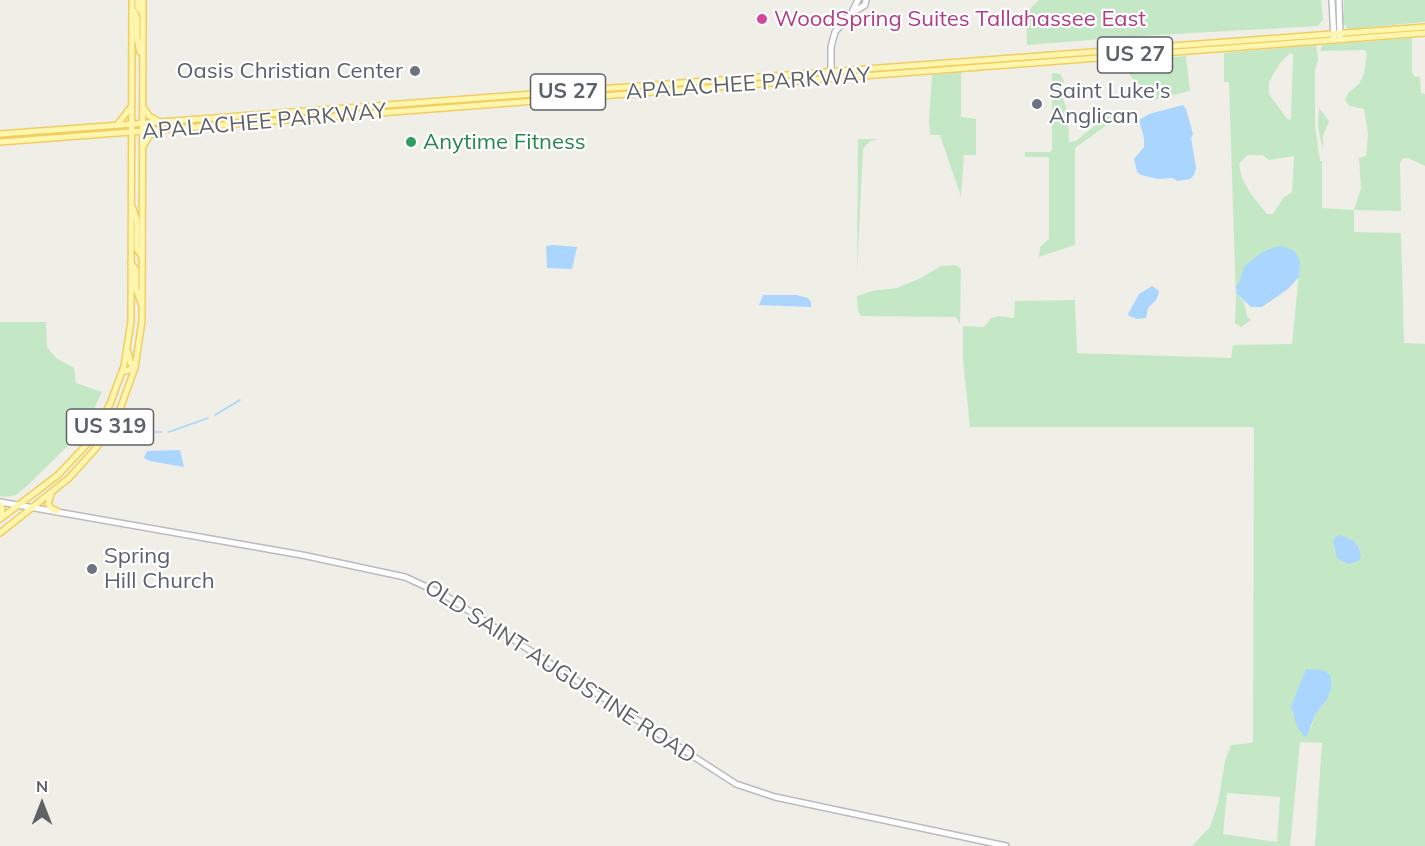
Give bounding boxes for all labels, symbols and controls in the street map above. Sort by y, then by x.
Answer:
place label: WoodSpring Suites Tallahassee East [774,6,1146,32]
marker: WoodSpring Suites Tallahassee East [755,12,769,26]
road number: US 27 [1098,37,1172,73]
place label: Oasis Christian Center [177,58,403,84]
street label: APALACHEE PARKWAY [625,62,871,106]
marker: Oasis Christian Center [408,64,422,78]
road number: US 27 [530,74,606,110]
place label: Saint Luke's Anglican [1049,78,1171,130]
marker: Saint Luke's Anglican [1030,97,1044,111]
street label: APALACHEE PARKWAY [141,98,387,146]
place label: Anytime Fitness [423,129,586,155]
marker: Anytime Fitness [404,135,418,149]
road number: US 319 [66,409,154,445]
place label: Spring Hill Church [104,543,215,594]
marker: Spring Hill Church [85,562,99,576]
street label: OLD SAINT AUGUSTINE ROAD [419,574,701,770]
north arrow [12,774,72,834]
text: N [36,776,48,796]

